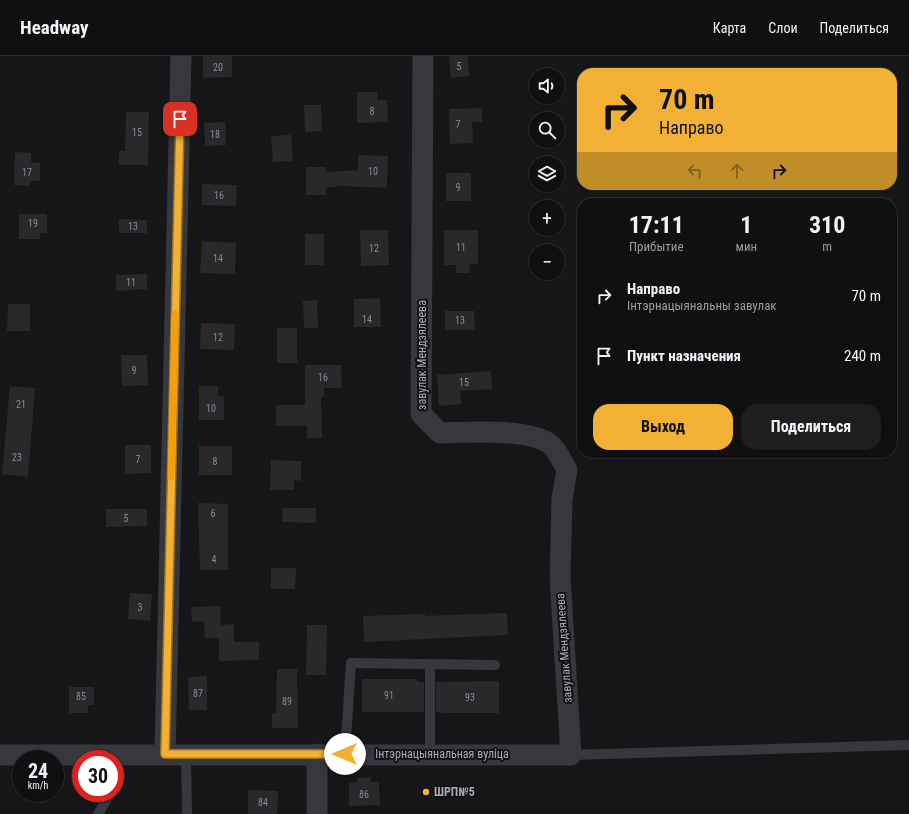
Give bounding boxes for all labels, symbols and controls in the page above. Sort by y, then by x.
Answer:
text: Headway [20,16,88,39]
text: Карта [713,20,746,36]
text: Слои [768,20,798,36]
text: Поделиться [820,20,889,36]
house number: 5 [457,61,462,72]
house number: 20 [213,62,223,73]
map controls [529,68,565,280]
button: sound [529,68,565,104]
text: 70 m [659,83,715,116]
icon: right [593,84,645,136]
pin [163,102,197,136]
house number: 8 [370,106,375,117]
icon: arrive [169,108,191,130]
button: search [529,112,565,148]
text: Направо [659,117,724,138]
house number: 7 [456,119,461,130]
house number: 15 [132,127,142,138]
house number: 18 [210,129,220,140]
button: layers [529,156,565,192]
icon: left [684,160,706,182]
icon: ahead [726,160,748,182]
icon: right [768,160,790,182]
house number: 10 [368,166,378,177]
house number: 17 [22,167,32,178]
house number: 9 [456,182,461,193]
house number: 16 [214,190,224,201]
button: + [529,200,565,236]
text: 17:11 [629,211,684,239]
text: 1 [740,211,752,239]
text: 310 [809,211,845,239]
house number: 19 [28,218,38,229]
house number: 13 [128,221,138,232]
text: Прибытие [629,239,684,254]
text: мин [736,239,757,254]
text: m [822,239,832,254]
house number: 11 [456,242,466,253]
house number: 12 [369,243,379,254]
button: − [529,244,565,280]
house number: 14 [213,253,223,264]
house number: 11 [126,277,136,288]
text: Направо [627,280,680,298]
icon: right [593,285,615,307]
text: 70 m [851,287,881,305]
text: Інтэрнацыянальны завулак [627,298,777,313]
street label: завулак Мендзялеева [415,300,429,410]
house number: 14 [362,314,372,325]
house number: 13 [455,315,465,326]
house number: 12 [213,332,223,343]
icon: arrive [593,345,615,367]
text: Пункт назначения [627,347,741,365]
text: 240 m [844,347,881,365]
house number: 9 [132,365,137,376]
house number: 16 [318,372,328,383]
house number: 15 [459,377,469,388]
house number: 21 [16,399,26,410]
house number: 10 [206,403,216,414]
button: Выход [593,404,733,450]
button: Поделиться [741,404,881,450]
house number: 23 [12,452,22,463]
house number: 7 [136,454,141,465]
house number: 8 [213,456,218,467]
house number: 6 [211,508,216,519]
house number: 5 [124,513,129,524]
house number: 4 [212,554,217,565]
street label: завулак Мендзялеева [553,593,575,703]
house number: 3 [138,602,143,613]
house number: 87 [193,688,203,699]
house number: 91 [384,690,394,701]
house number: 85 [76,691,86,702]
house number: 93 [465,692,475,703]
house number: 89 [282,696,292,707]
position arrow [324,733,366,775]
street label: Інтэрнацыянальная вуліца [375,747,509,761]
speed limit sign: 30 [72,750,124,802]
text: 24 [28,759,48,783]
text: km/h [28,780,48,791]
place label: ШРП№5 [434,785,475,799]
marker: ШРП№5 [421,787,431,797]
house number: 86 [359,789,369,800]
house number: 84 [258,797,268,808]

